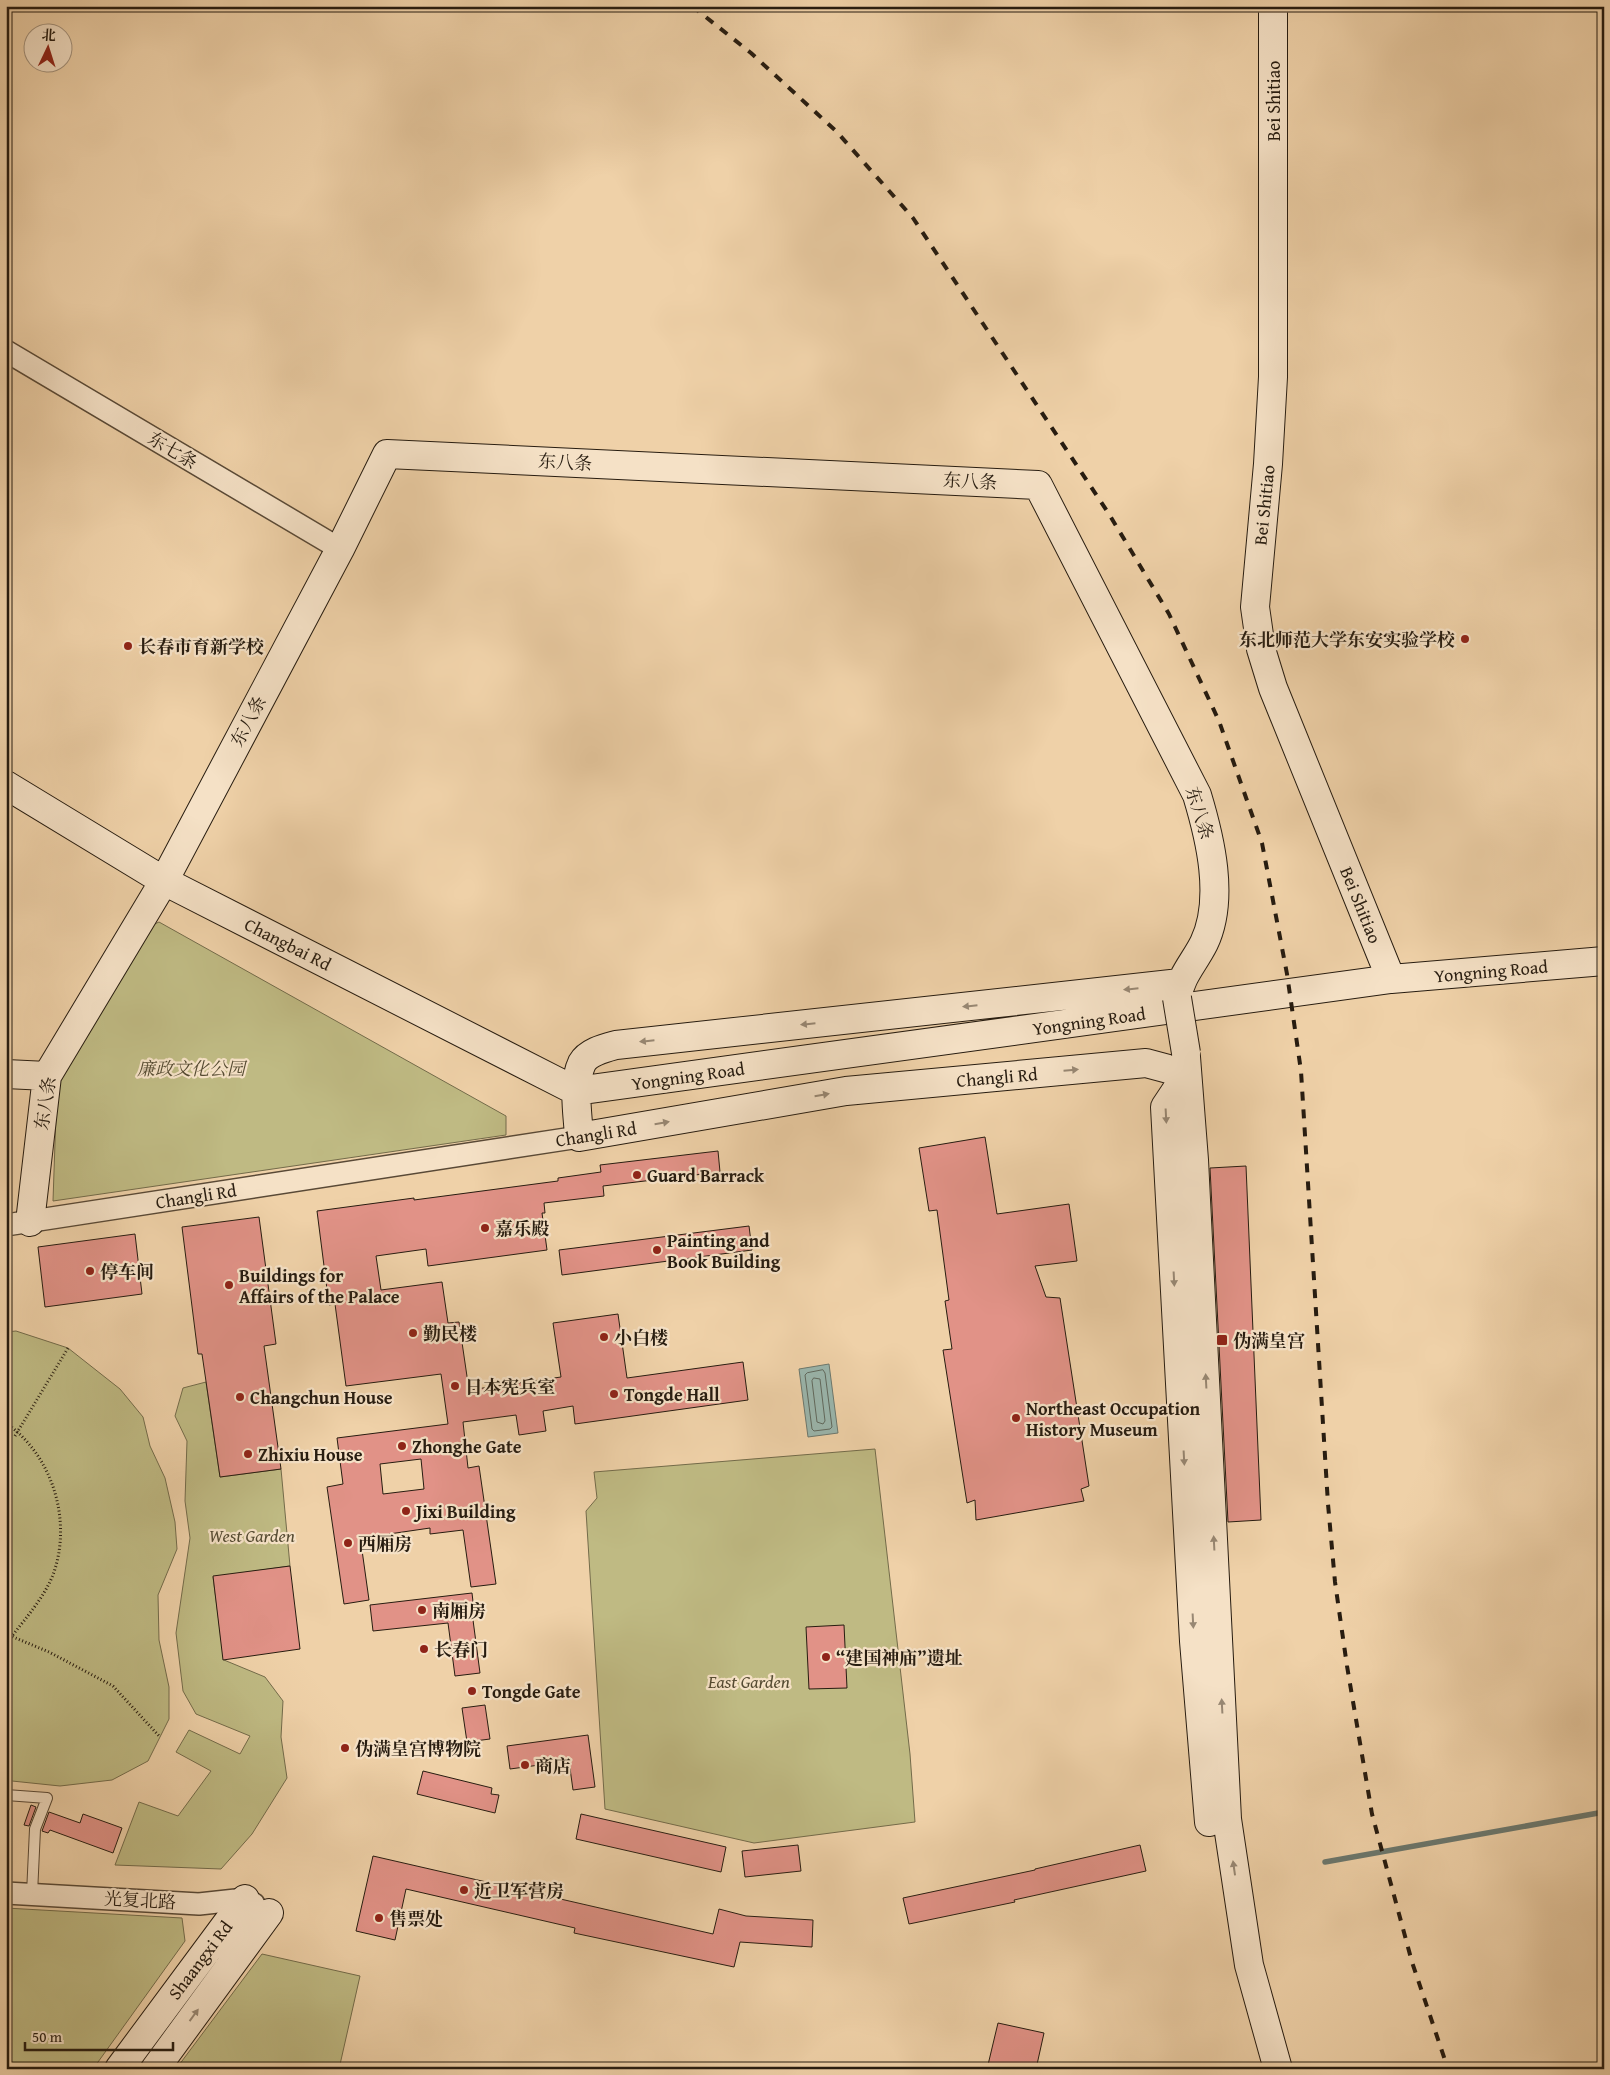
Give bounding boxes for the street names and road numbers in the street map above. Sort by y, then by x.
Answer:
street label: Bei Shitiao [1260,61,1287,141]
street label: 东七条 [143,425,203,475]
street label: 东八条 [537,447,593,477]
street label: Bei Shitiao [1246,463,1282,547]
street label: 东八条 [942,466,998,496]
street label: 东八条 [223,691,273,751]
street label: 东八条 [1179,783,1221,843]
street label: Bei Shitiao [1333,863,1389,947]
street label: Changbai Rd [240,911,336,978]
street label: Yongning Road [1433,953,1549,989]
street label: Yongning Road [1031,1000,1148,1042]
street label: Yongning Road [630,1055,747,1097]
street label: Changli Rd [955,1060,1039,1094]
street label: 东八条 [27,1074,63,1132]
street label: Changli Rd [554,1114,639,1154]
street label: Changli Rd [154,1176,239,1216]
street label: 光复北路 [103,1885,177,1915]
street label: Shaangxi Rd [161,1914,239,2005]

